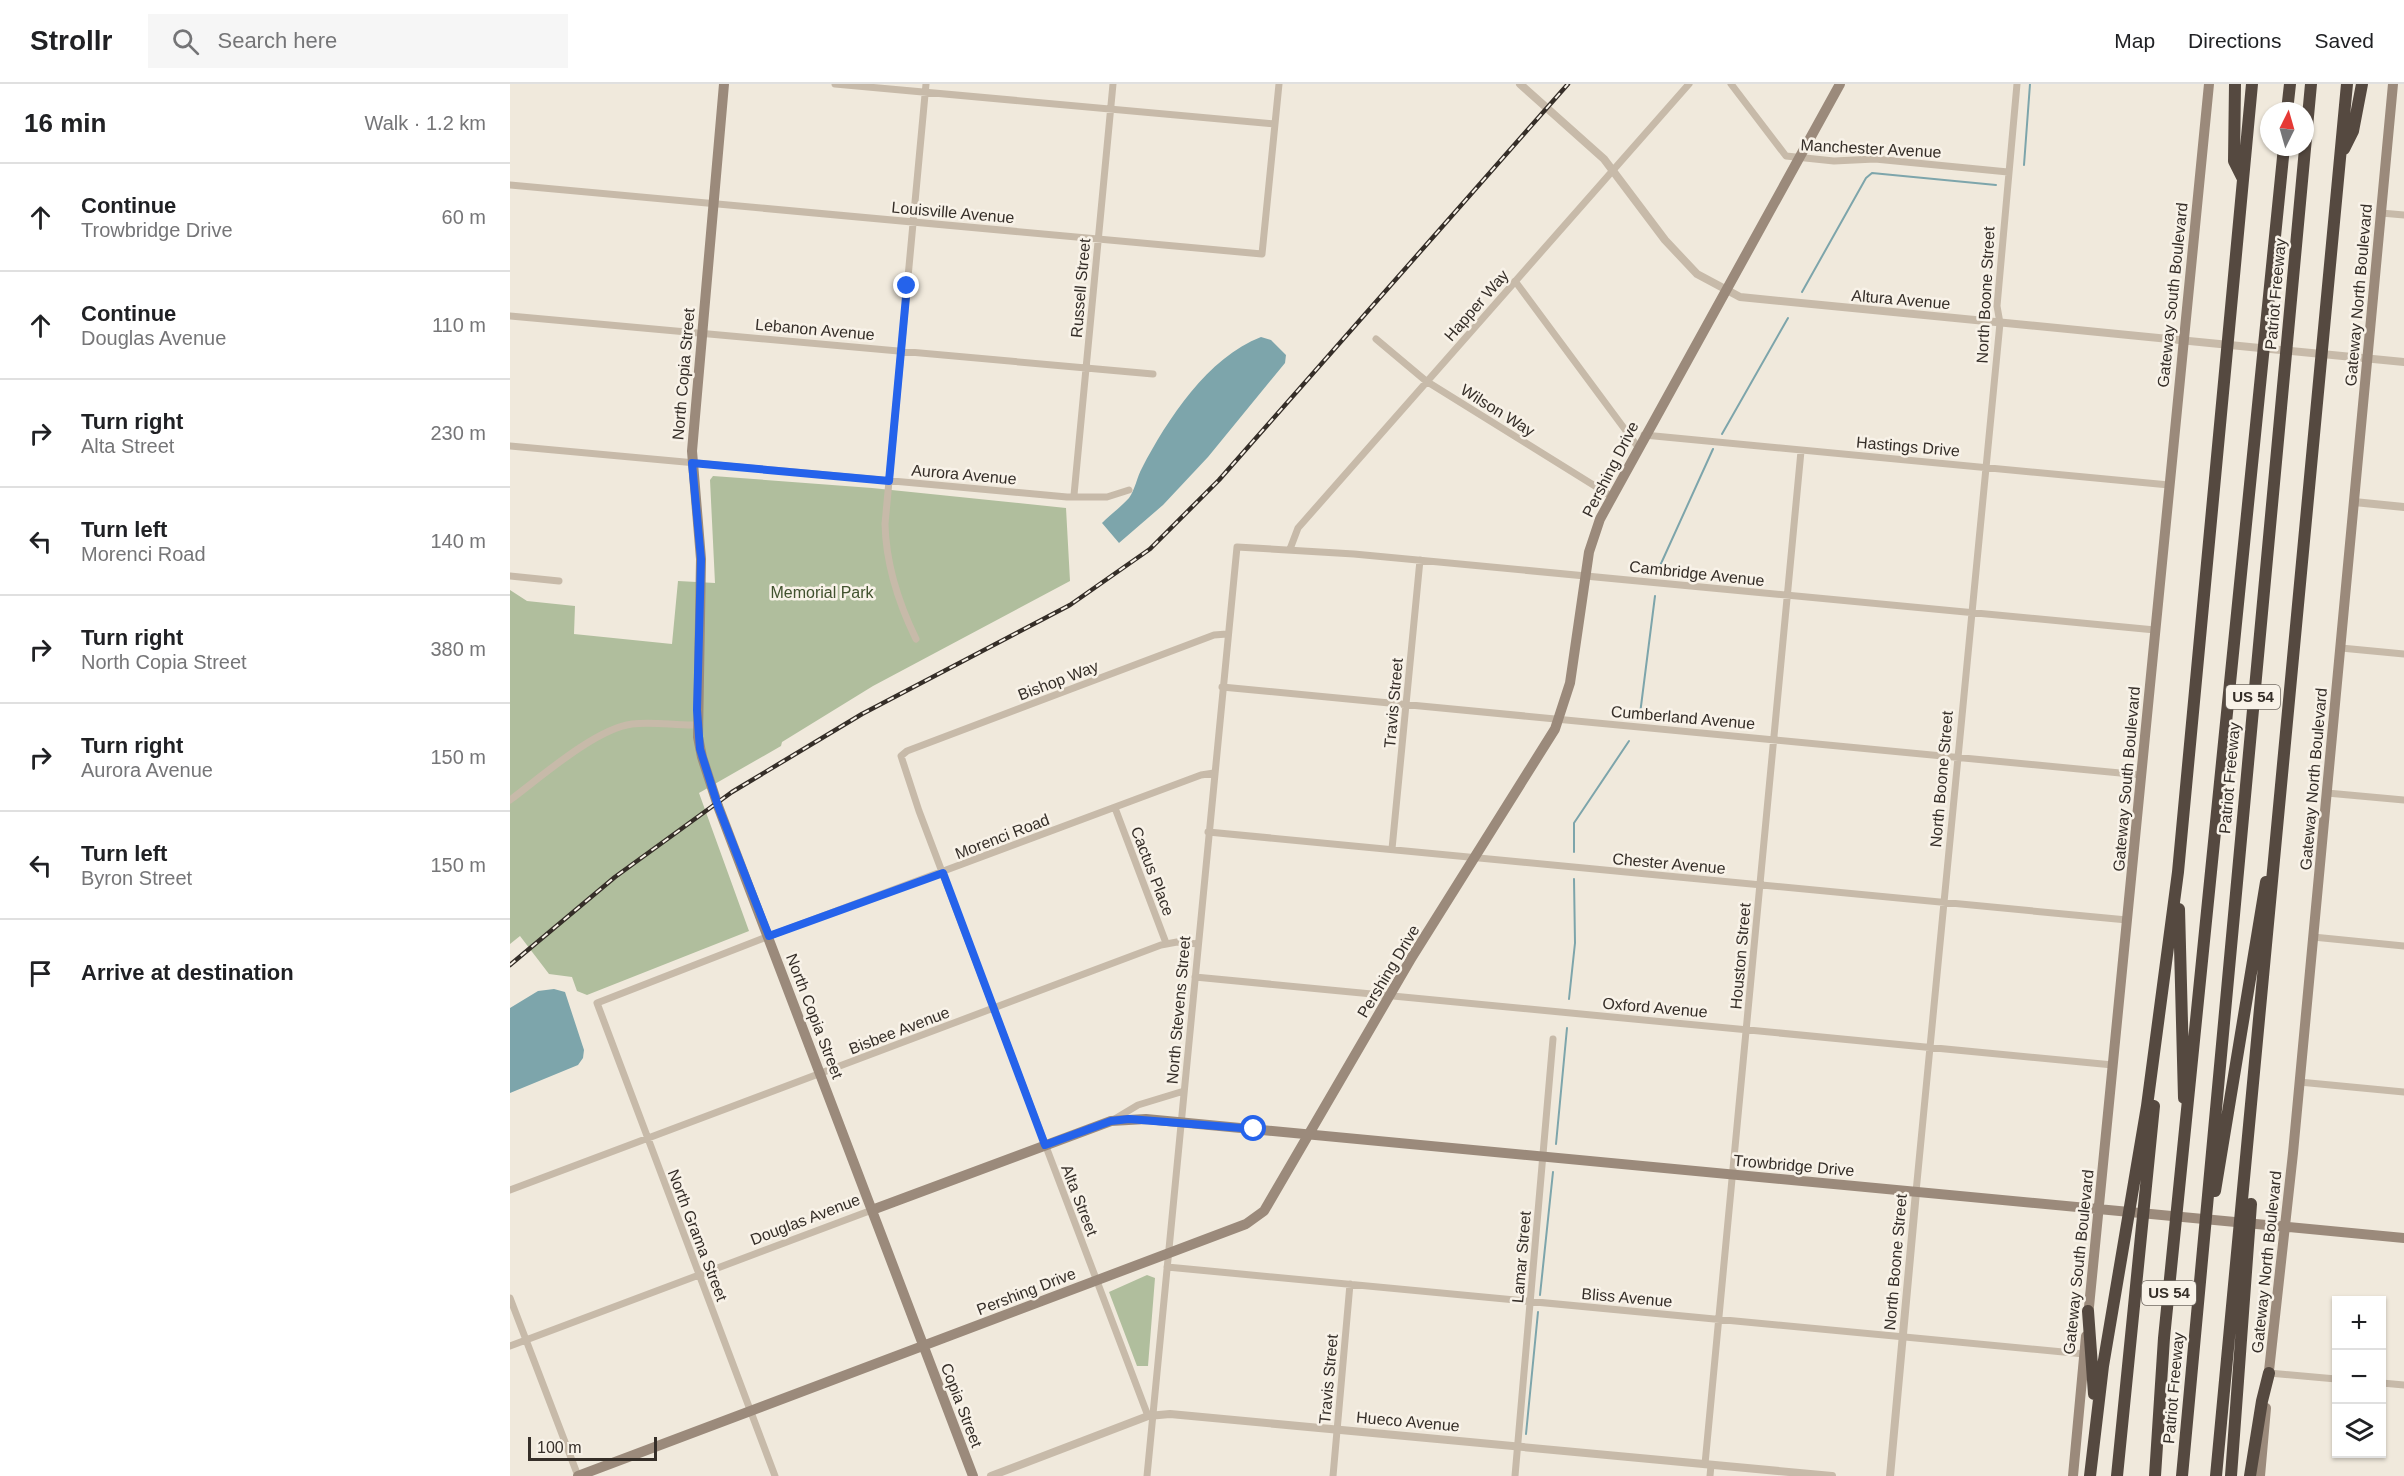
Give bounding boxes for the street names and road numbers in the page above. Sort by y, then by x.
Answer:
street label: Manchester Avenue [1800,136,1942,161]
street label: Louisville Avenue [891,199,1015,226]
street label: Gateway South Boulevard [2154,202,2191,388]
street label: Gateway North Boulevard [2342,203,2375,387]
street label: North Boone Street [1973,226,1998,364]
street label: Russell Street [1068,237,1093,338]
street label: Patriot Freeway [2262,237,2289,351]
street label: Happer Way [1441,266,1512,344]
street label: Altura Avenue [1851,287,1951,312]
street label: North Copia Street [669,307,698,441]
street label: Lebanon Avenue [755,316,875,343]
street label: Wilson Way [1458,381,1538,440]
street label: Pershing Drive [1579,419,1642,520]
street label: Hastings Drive [1855,433,1961,460]
street label: Aurora Avenue [911,461,1017,488]
street label: Cambridge Avenue [1629,558,1765,589]
street label: Bishop Way [1016,657,1101,704]
street label: Travis Street [1381,657,1406,749]
road number: US 54 [2226,685,2280,709]
street label: Gateway South Boulevard [2110,686,2143,872]
street label: Gateway North Boulevard [2297,687,2330,871]
street label: Cumberland Avenue [1610,703,1756,732]
street label: North Boone Street [1927,710,1956,848]
street label: Patriot Freeway [2216,721,2243,835]
street label: Morenci Road [953,811,1052,862]
street label: Cactus Place [1128,824,1177,918]
street label: Chester Avenue [1612,850,1726,877]
street label: Houston Street [1727,902,1754,1010]
street label: Pershing Drive [1354,922,1423,1021]
street label: North Stevens Street [1164,935,1193,1085]
street label: North Copia Street [783,951,846,1082]
street label: Oxford Avenue [1602,994,1708,1021]
street label: Bisbee Avenue [846,1003,952,1057]
street label: Trowbridge Drive [1733,1152,1855,1179]
street label: Alta Street [1058,1162,1101,1239]
street label: North Grama Street [665,1167,731,1304]
street label: Gateway South Boulevard [2060,1169,2097,1355]
street label: Gateway North Boulevard [2248,1170,2285,1354]
street label: Douglas Avenue [748,1191,863,1248]
street label: North Boone Street [1881,1193,1910,1331]
street label: Lamar Street [1509,1210,1534,1304]
street label: Pershing Drive [974,1265,1078,1318]
road number: US 54 [2142,1281,2196,1305]
street label: Bliss Avenue [1581,1285,1673,1310]
street label: Patriot Freeway [2160,1331,2187,1445]
street label: Travis Street [1316,1333,1341,1425]
street label: Copia Street [938,1361,986,1450]
street label: Hueco Avenue [1356,1409,1460,1434]

